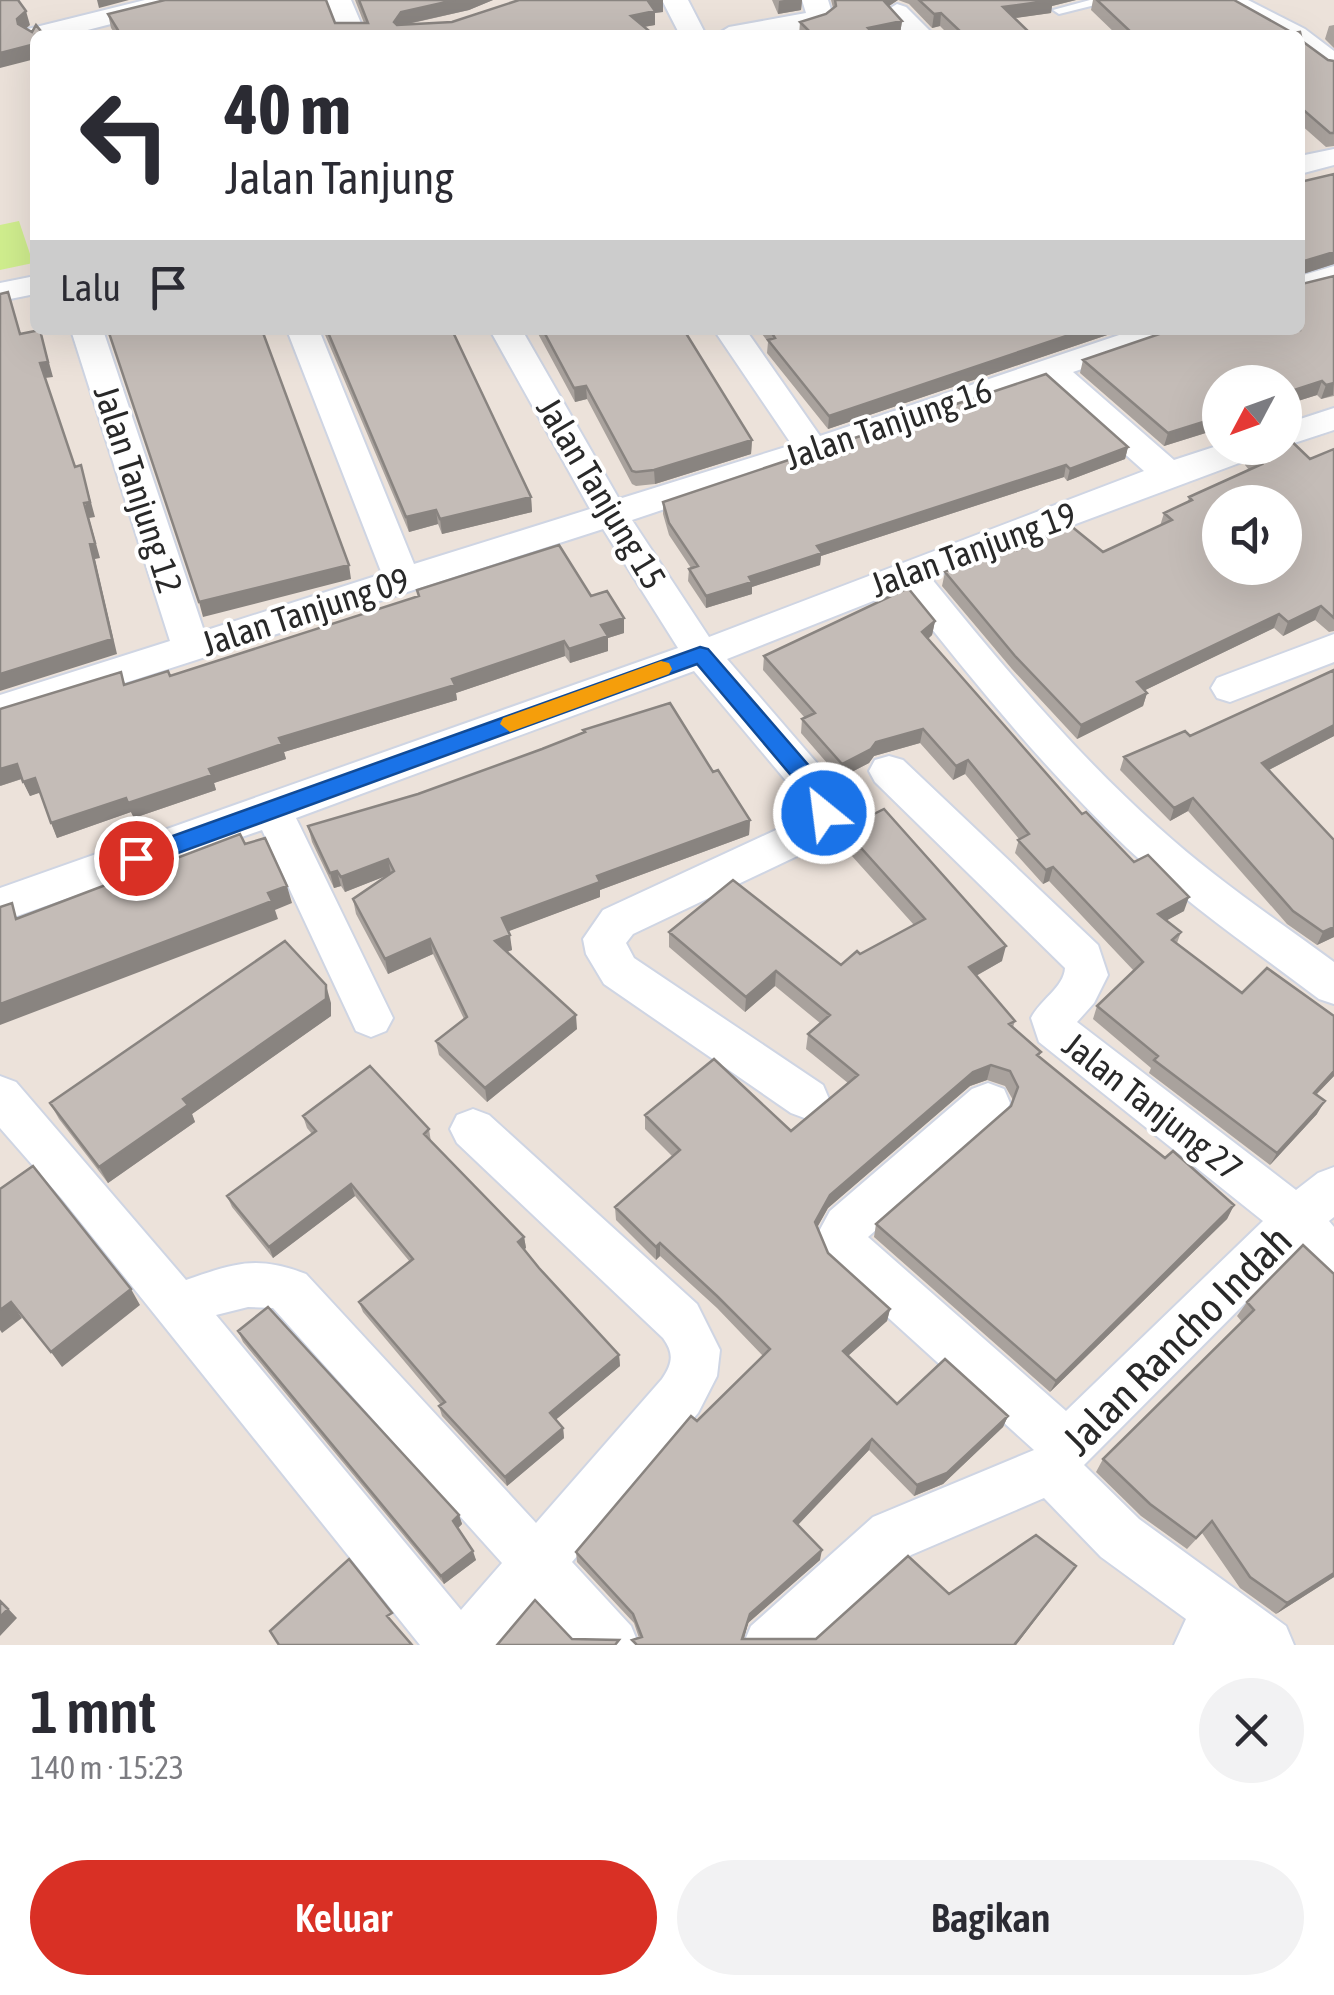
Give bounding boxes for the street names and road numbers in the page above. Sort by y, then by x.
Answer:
street label: Jalan Tanjung 16 [780,369,996,477]
street label: Jalan Tanjung 12 [87,380,191,598]
street label: Jalan Tanjung 15 [529,390,675,596]
street label: Jalan Tanjung 19 [865,493,1081,605]
street label: Jalan Tanjung 09 [196,559,414,663]
street label: Jalan Tanjung 27 [1056,1024,1250,1188]
street label: Jalan Rancho Indah [1053,1216,1301,1464]

